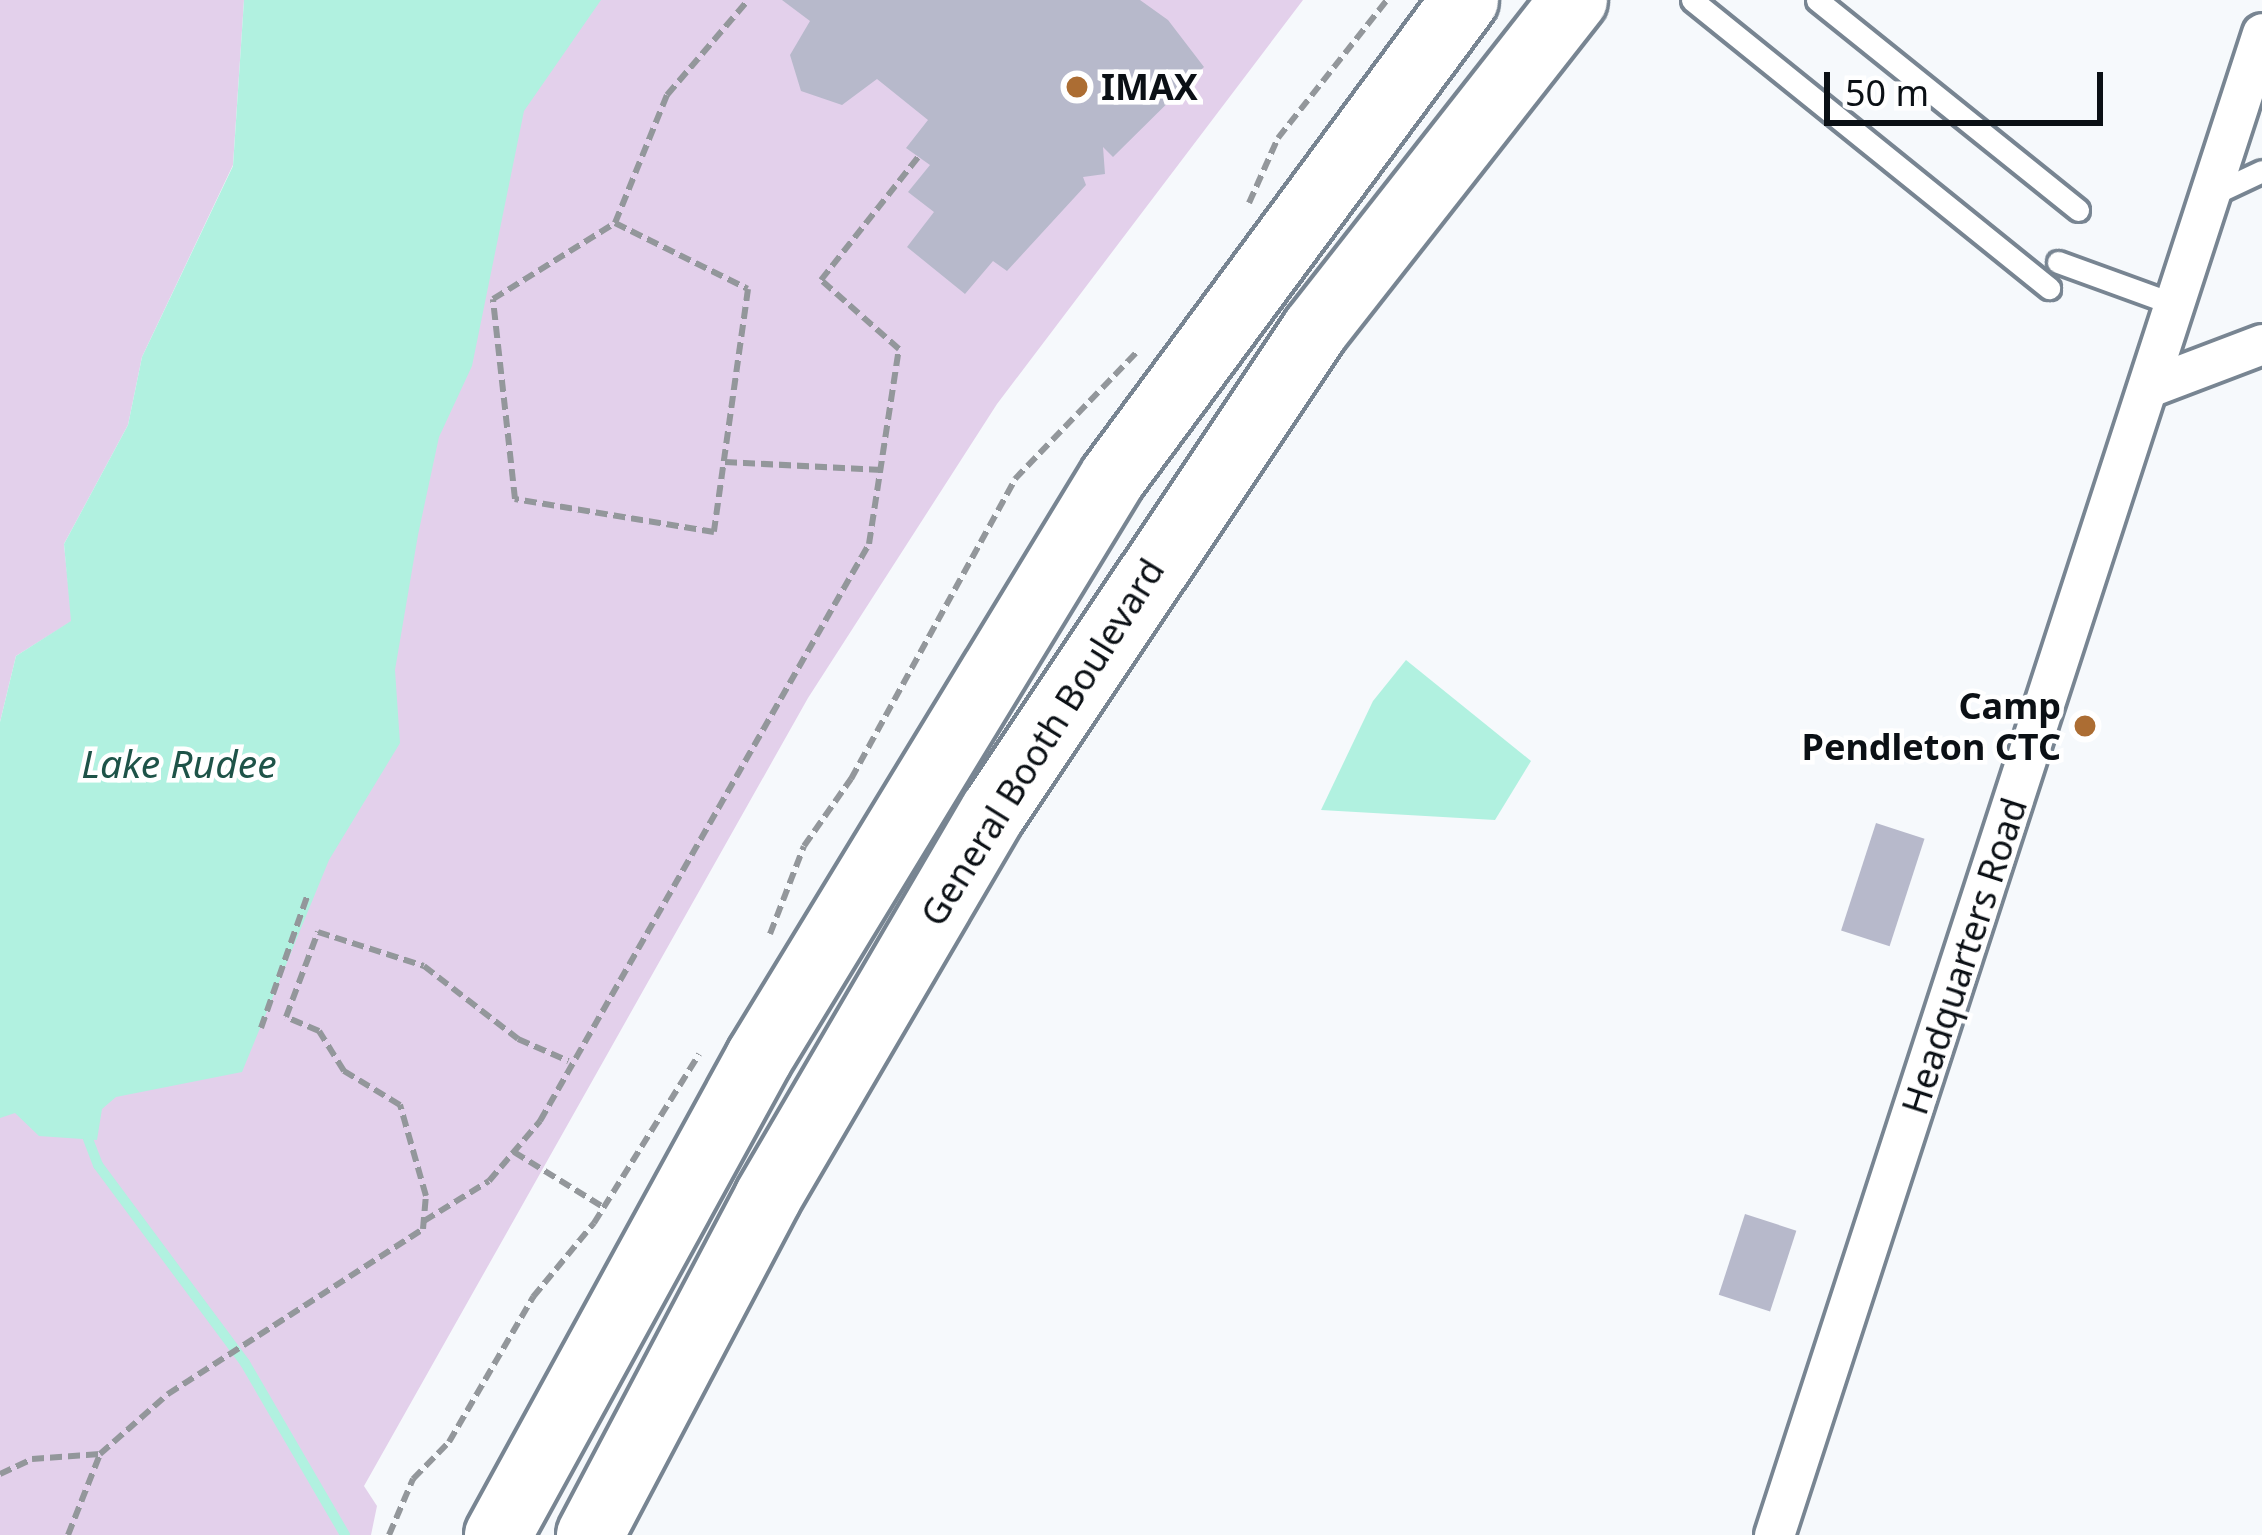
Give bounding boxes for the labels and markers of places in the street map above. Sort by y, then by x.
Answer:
place label: IMAX [1101,65,1198,109]
marker: IMAX [1064,74,1090,100]
place label: Camp Pendleton CTC [1802,683,2061,768]
marker: Camp Pendleton CTC [2072,713,2098,739]

